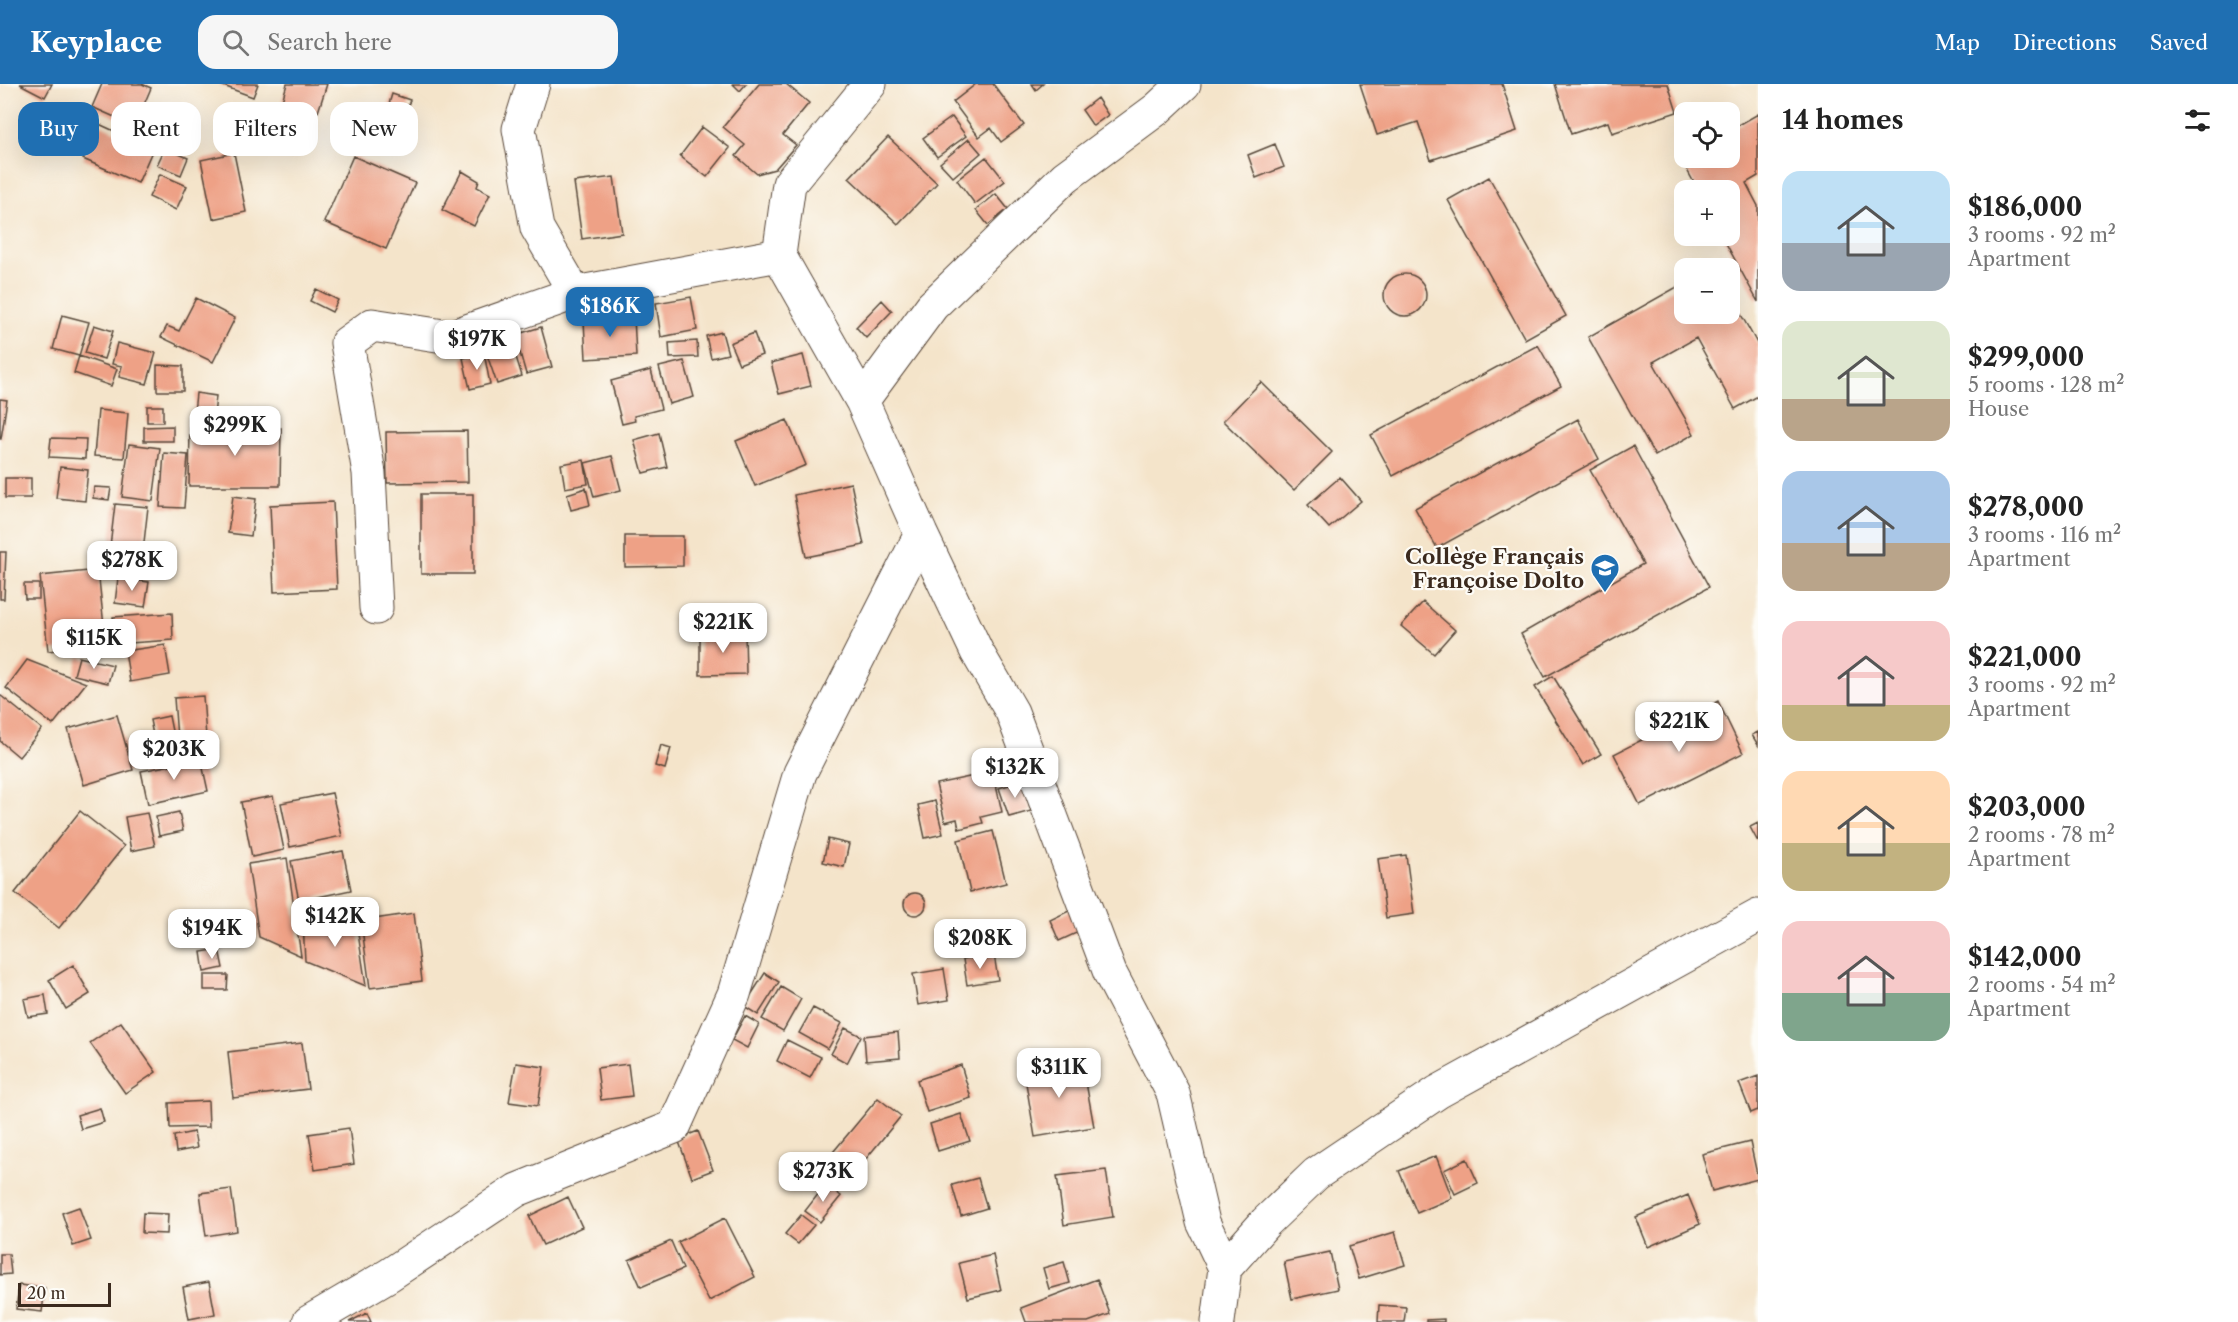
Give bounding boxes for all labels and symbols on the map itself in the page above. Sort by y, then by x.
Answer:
pin: $186K [568,287,652,338]
pin: $197K [435,320,519,371]
pin: $299K [193,406,277,457]
pin: $278K [90,541,174,592]
place label: Collège Français Françoise Dolto [1405,544,1584,593]
school or university icon: Collège Français Françoise Dolto [1589,552,1621,594]
pin: $221K [681,603,765,654]
pin: $115K [52,619,136,670]
pin: $221K [1637,702,1721,753]
pin: $203K [132,730,216,781]
pin: $132K [973,748,1057,799]
pin: $142K [293,897,377,948]
pin: $194K [170,909,254,960]
pin: $208K [938,919,1022,970]
pin: $311K [1017,1048,1101,1099]
pin: $273K [781,1152,865,1203]
scale bar [18,1280,111,1308]

